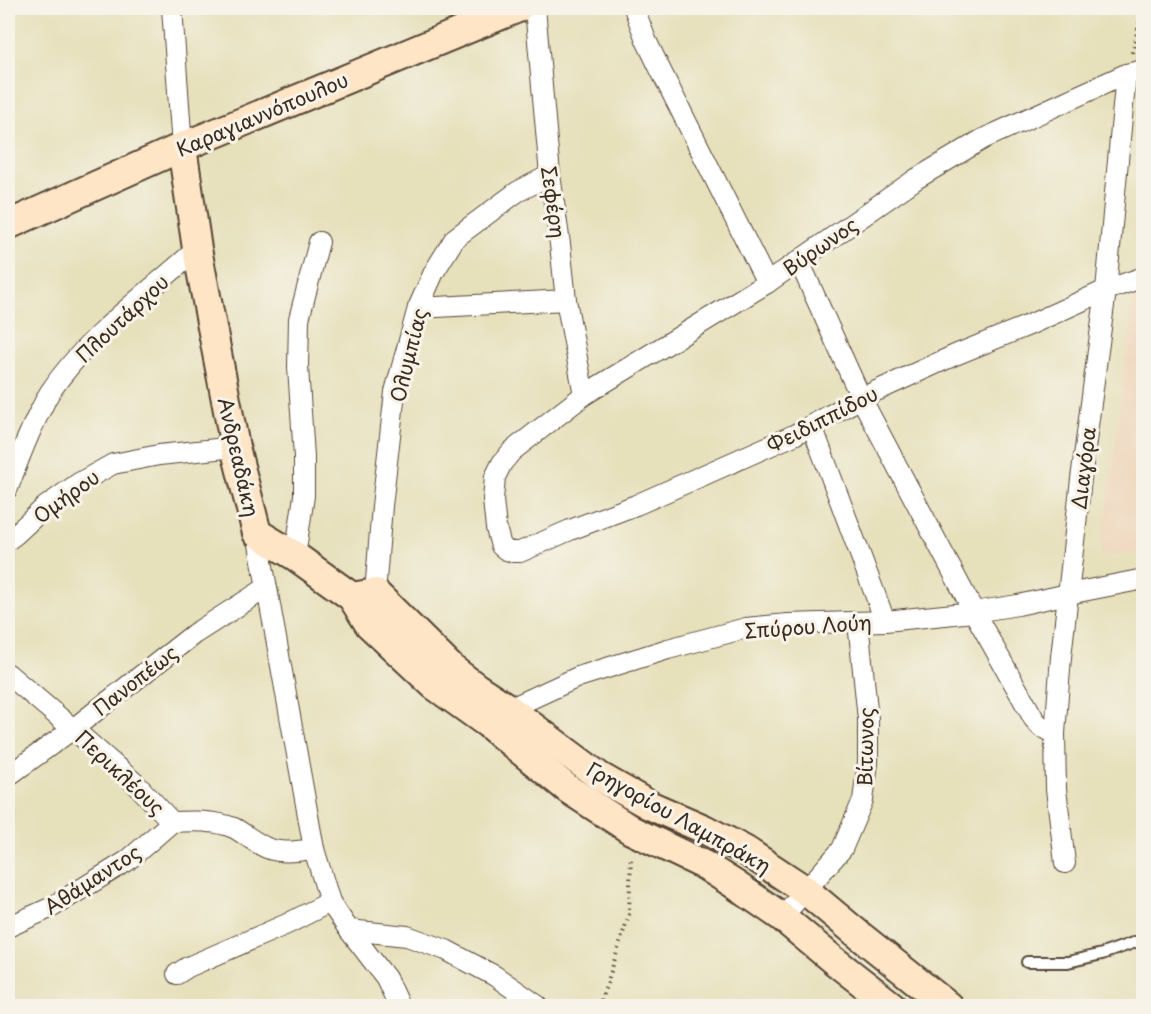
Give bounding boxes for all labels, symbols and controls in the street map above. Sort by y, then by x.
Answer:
street label: Καραγιαννόπουλου [171,64,353,164]
street label: Σεφέρη [534,164,574,240]
street label: Βύρωνος [777,209,863,283]
street label: Πλουτάρχου [69,267,175,369]
street label: Ολυμπίας [382,305,434,405]
street label: Φειδιππίδου [761,378,883,460]
street label: Ανδρεαδάκη [211,394,267,520]
street label: Διαγόρα [1063,425,1103,511]
street label: Ομήρου [27,462,105,530]
street label: Σπύρου Λούη [743,607,873,645]
street label: Πανοπέως [86,637,184,723]
street label: Βίτωνος [849,707,881,787]
street label: Περικλέους [68,722,172,822]
street label: Γρηγορίου Λαμπράκη [581,754,777,880]
street label: Αθάμαντος [38,837,146,921]

